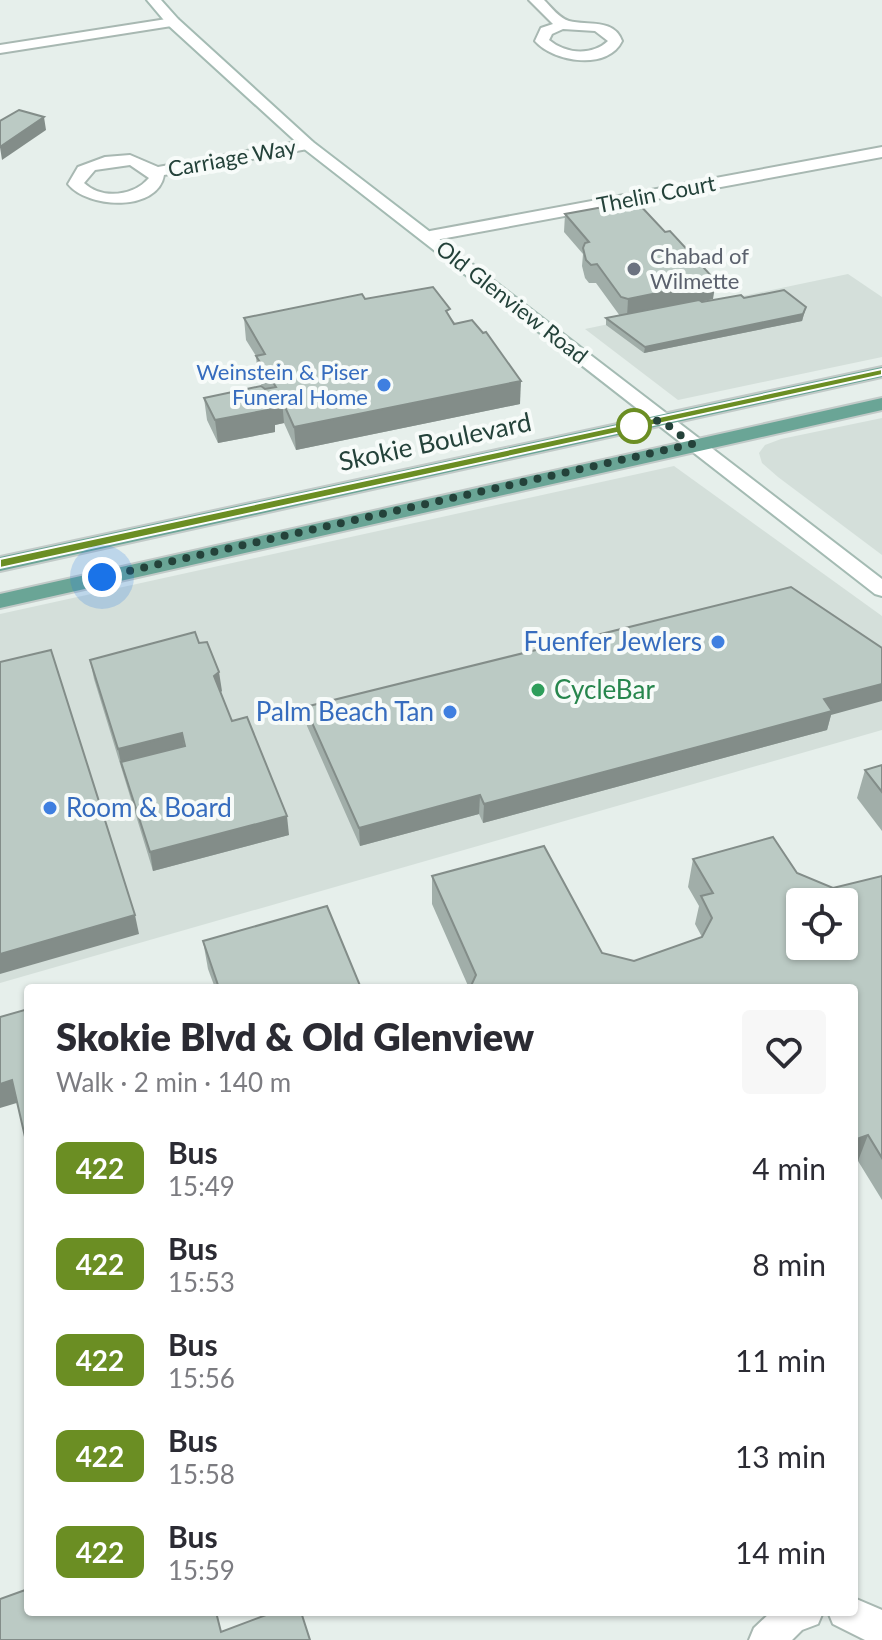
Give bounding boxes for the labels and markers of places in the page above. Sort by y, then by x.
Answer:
place label: Chabad of Wilmette [650,242,749,294]
marker: Chabad of Wilmette [625,260,643,278]
place label: Weinstein & Piser Funeral Home [196,358,368,410]
marker: Weinstein & Piser Funeral Home [375,376,393,394]
unlabelled marker [617,409,651,443]
place label: Fuenfer Jewlers [523,625,702,657]
marker: Fuenfer Jewlers [709,633,727,651]
place label: CycleBar [554,673,655,705]
marker: CycleBar [529,681,547,699]
place label: Palm Beach Tan [256,695,434,727]
marker: Palm Beach Tan [441,703,459,721]
place label: Room & Board [66,791,232,823]
marker: Room & Board [41,799,59,817]

